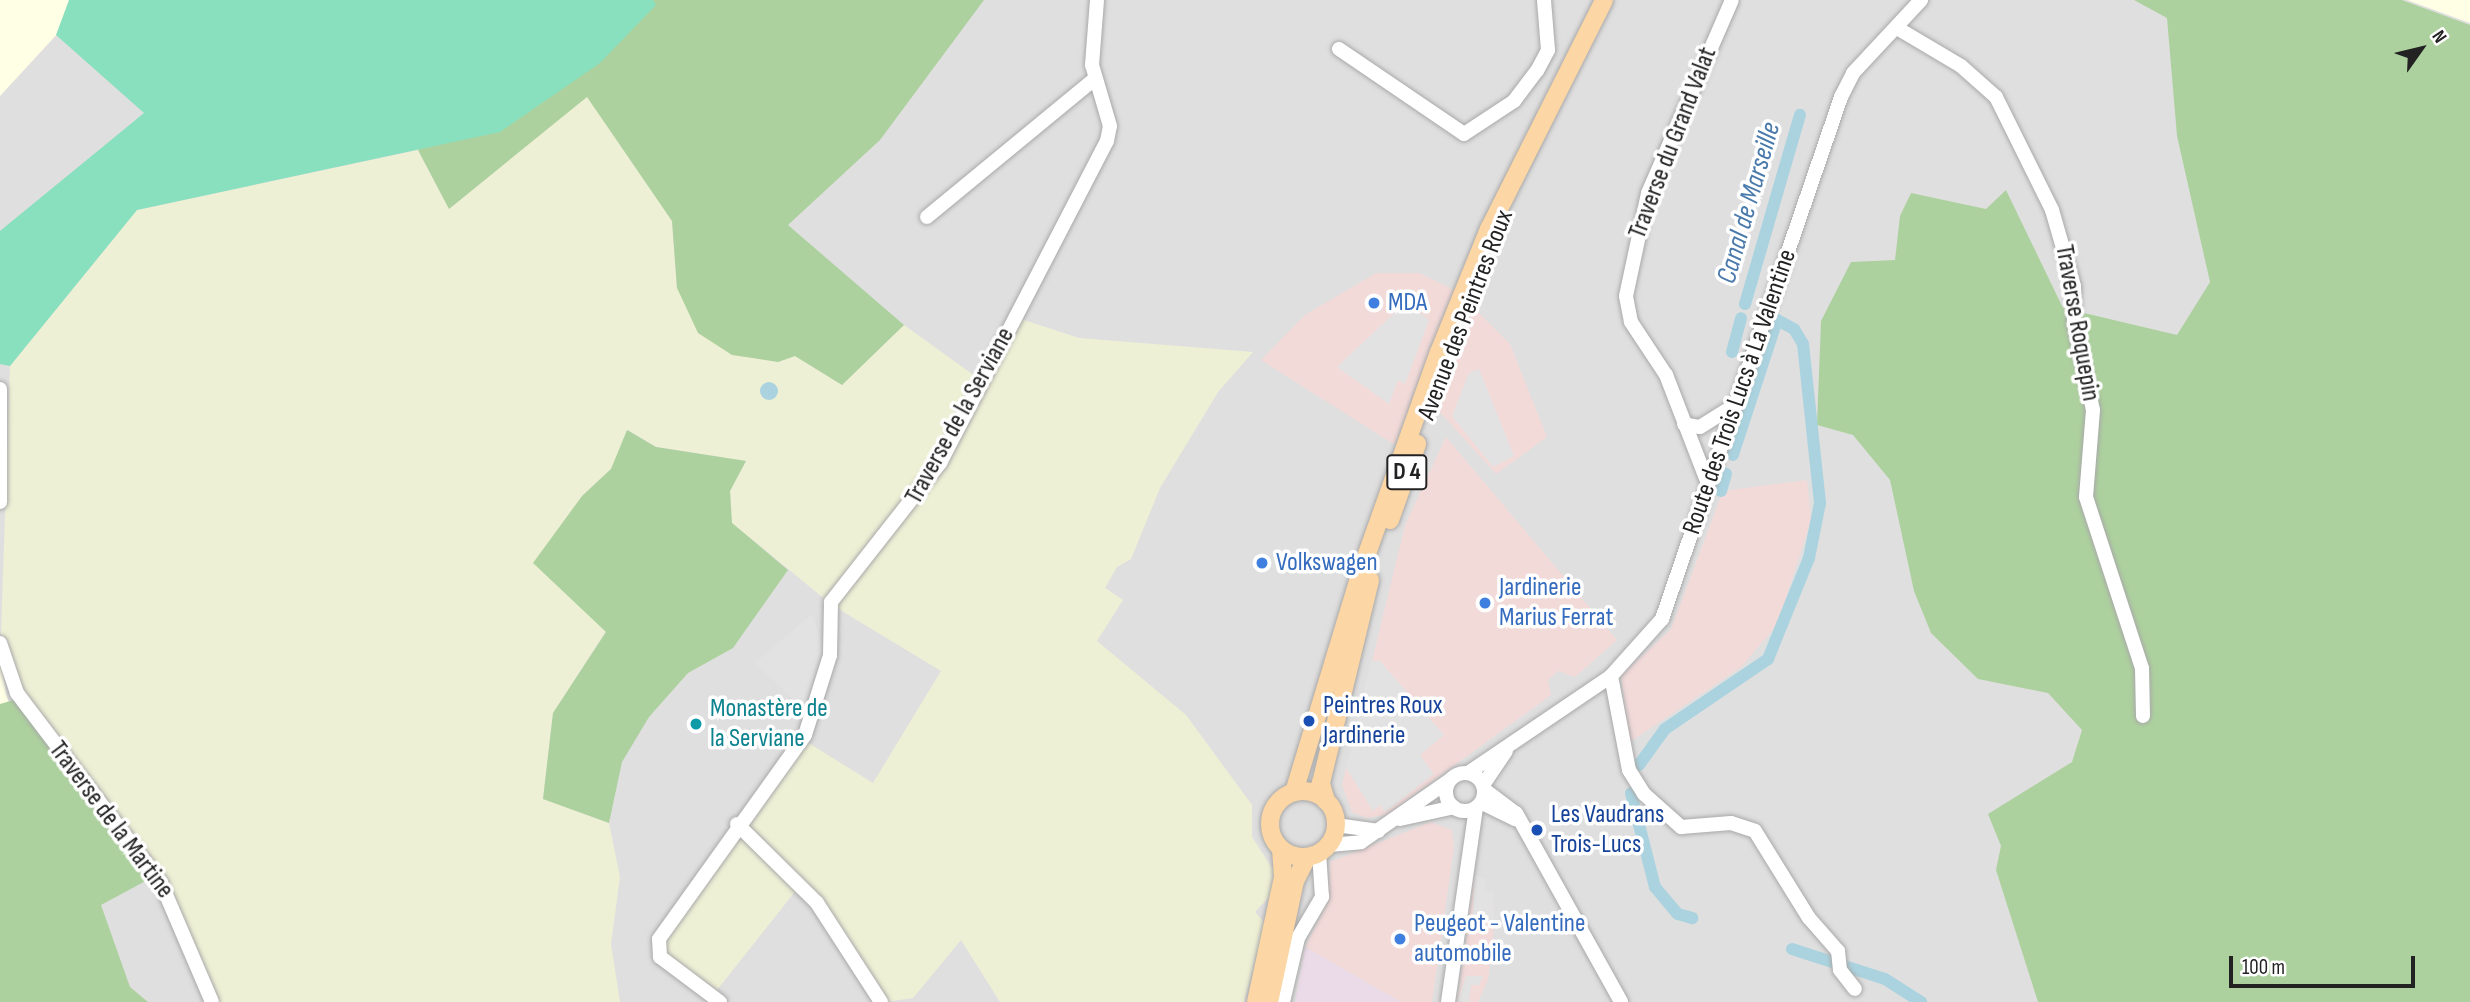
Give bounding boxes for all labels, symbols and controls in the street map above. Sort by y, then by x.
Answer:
north arrow [2386,14,2456,84]
text: N [2426,26,2451,48]
street label: Traverse du Grand Valat [1622,43,1724,243]
water label: Canal de Marseille [1710,119,1788,287]
street label: Avenue des Peintres Roux [1412,206,1520,424]
street label: Traverse Roquepin [2048,242,2106,404]
street label: Route des Trois Lucs à La Valentine [1677,245,1803,539]
place label: MDA [1388,287,1427,319]
marker: MDA [1366,295,1382,311]
street label: Traverse de la Serviane [899,322,1021,510]
road number: D 4 [1386,452,1428,492]
place label: Volkswagen [1276,547,1378,579]
marker: Volkswagen [1254,555,1270,571]
place label: Jardinerie Marius Ferrat [1499,572,1613,634]
marker: Jardinerie Marius Ferrat [1477,595,1493,611]
place label: Peintres Roux Jardinerie [1323,690,1443,752]
place label: Monastère de la Serviane [710,693,828,754]
marker: Peintres Roux Jardinerie [1301,713,1317,729]
marker: Monastère de la Serviane [688,716,704,732]
street label: Traverse de la Martine [42,735,180,905]
place label: Les Vaudrans Trois-Lucs [1551,799,1664,860]
marker: Les Vaudrans Trois-Lucs [1529,822,1545,838]
place label: Peugeot - Valentine automobile [1414,908,1585,970]
marker: Peugeot - Valentine automobile [1392,931,1408,947]
scale bar [2232,942,2418,986]
text: 100 m [2242,955,2285,980]

